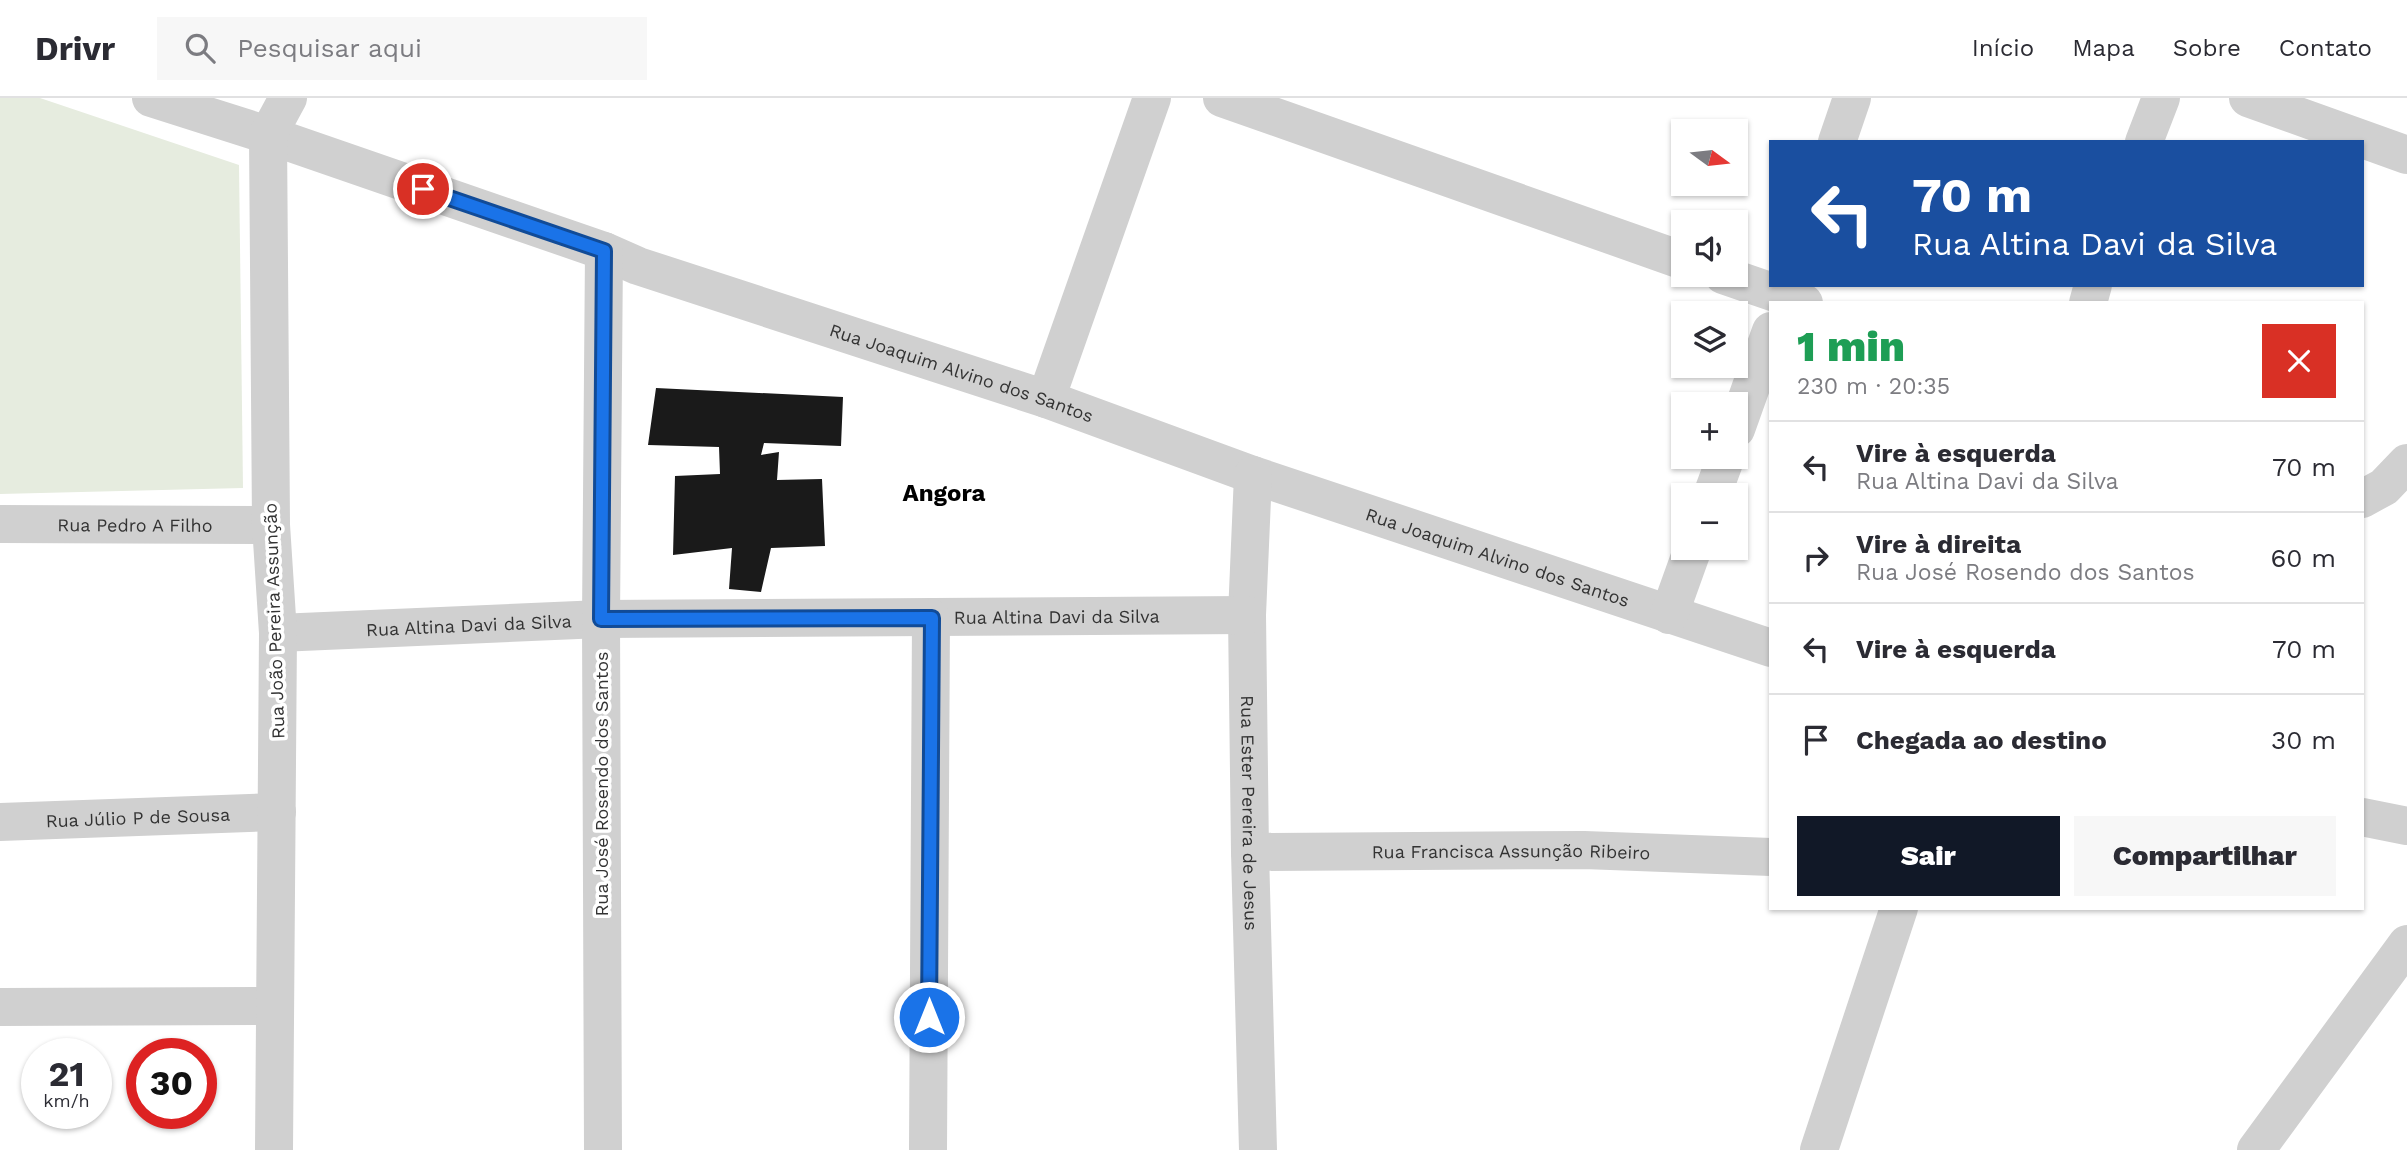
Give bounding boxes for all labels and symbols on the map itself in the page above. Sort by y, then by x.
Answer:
north arrow [1671,119,1748,196]
pin [393,159,453,219]
street label: Rua Joaquim Alvino dos Santos [827,319,1096,426]
district label: Angora [902,479,986,507]
street label: Rua João Pereira Assunção [259,503,289,739]
street label: Rua Joaquim Alvino dos Santos [1363,503,1632,611]
street label: Rua Pedro A Filho [57,514,213,535]
street label: Rua Altina Davi da Silva [954,605,1160,627]
street label: Rua Altina Davi da Silva [366,610,572,640]
street label: Rua José Rosendo dos Santos [591,651,612,917]
street label: Rua Ester Pereira de Jesus [1238,695,1263,931]
street label: Rua Júlio P de Sousa [45,803,230,831]
street label: Rua Francisca Assunção Ribeiro [1372,839,1651,863]
position arrow [892,980,966,1054]
speed limit sign: 30 [126,1038,217,1129]

